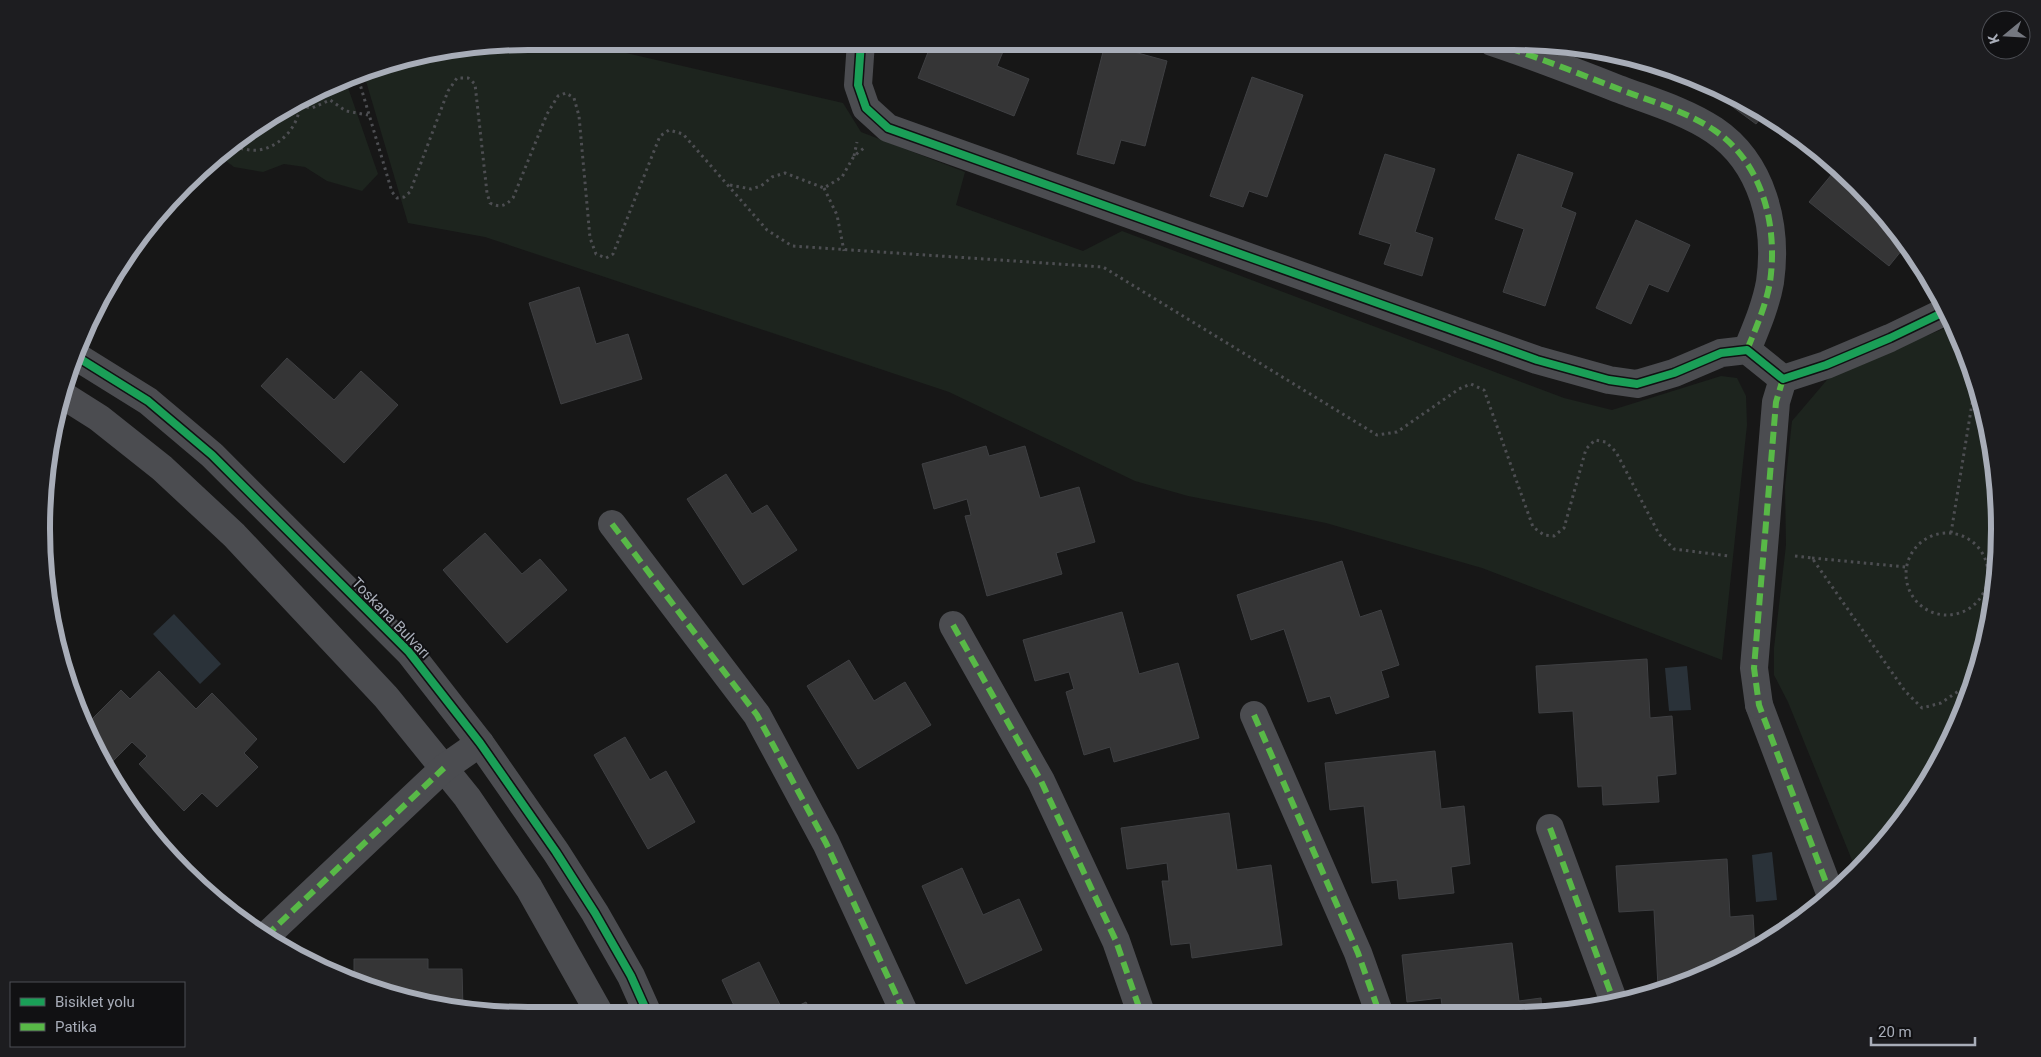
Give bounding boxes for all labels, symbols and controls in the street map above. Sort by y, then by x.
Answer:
north arrow [1981,10,2031,60]
text: K [1985,32,2003,46]
street label: Toskana Bulvarı [348,574,434,662]
legend [10,982,185,1047]
text: Bisiklet yolu [55,993,135,1011]
scale bar [1871,1014,1975,1046]
text: Patika [55,1018,97,1036]
text: 20 m [1878,1023,1912,1041]

